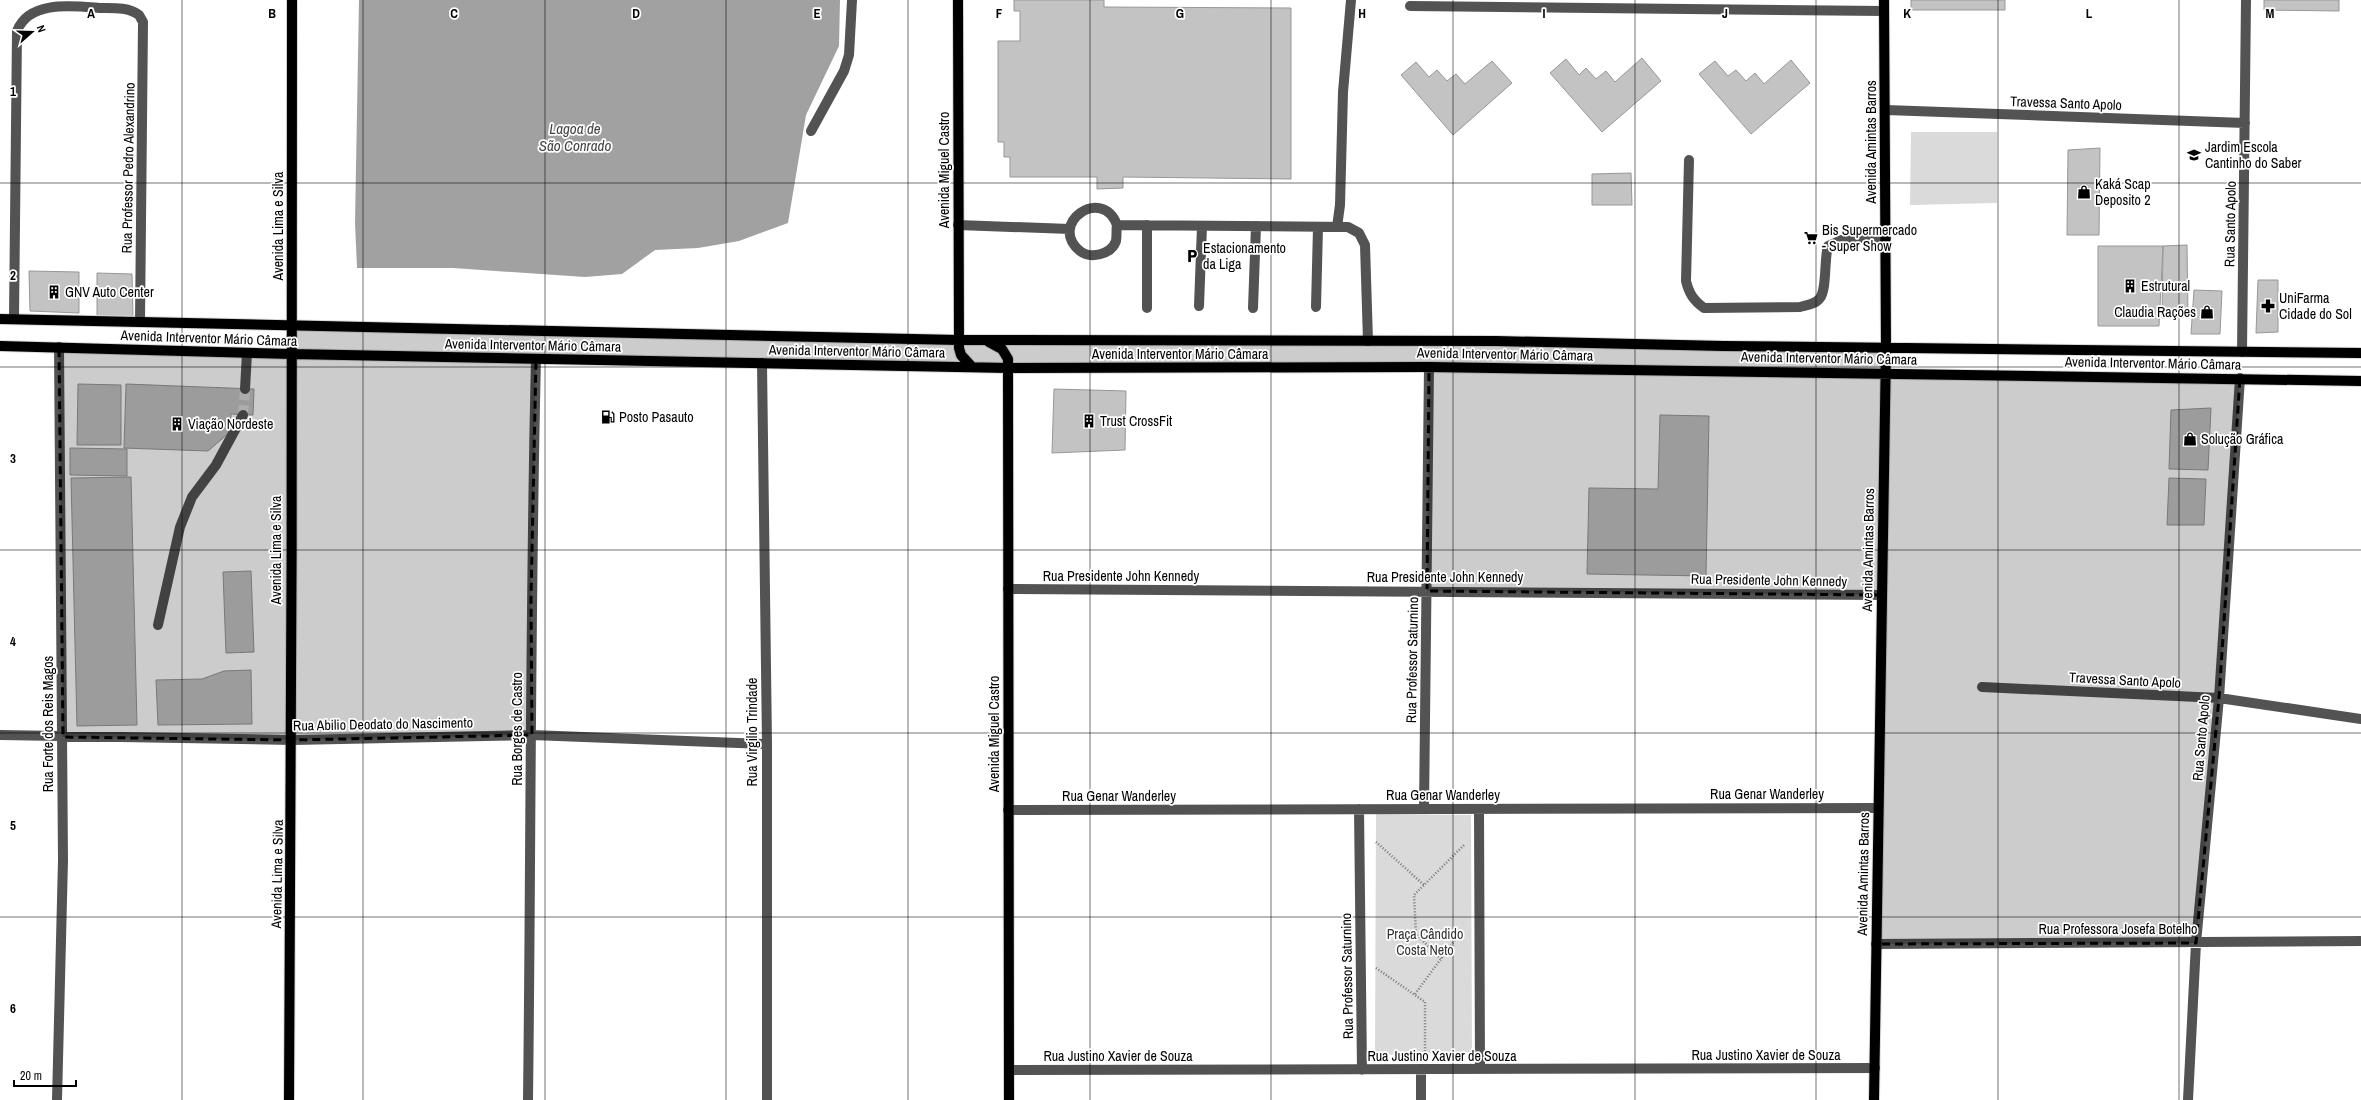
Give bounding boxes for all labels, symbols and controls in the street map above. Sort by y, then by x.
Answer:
text: A [87,5,95,22]
text: B [268,5,276,22]
text: C [450,5,458,22]
text: D [632,5,640,22]
text: E [813,5,821,22]
text: F [996,5,1003,22]
text: G [1176,5,1184,22]
text: H [1358,5,1366,22]
text: I [1543,5,1546,22]
text: J [1722,5,1728,22]
text: K [1903,5,1911,22]
text: L [2086,5,2093,22]
text: M [2266,5,2275,22]
north arrow [12,12,52,52]
text: N [34,23,49,34]
street label: Avenida Amintas Barros [1862,80,1880,205]
street label: Rua Professor Pedro Alexandrino [118,82,138,254]
text: 1 [10,83,16,100]
street label: Travessa Santo Apolo [2010,92,2122,114]
street label: Avenida Miguel Castro [935,112,953,229]
water label: Lagoa de São Conrado [539,118,611,156]
place label: Jardim Escola Cantinho do Saber [2205,138,2302,172]
school or university icon: Jardim Escola Cantinho do Saber [2186,147,2202,163]
street label: Avenida Lima e Silva [269,171,287,281]
place label: Kaká Scap Deposito 2 [2095,175,2151,209]
street label: Rua Santo Apolo [2220,181,2240,267]
shop icon: Kaká Scap Deposito 2 [2076,184,2092,200]
place label: Bis Supermercado - Super Show [1822,221,1917,255]
supermarket icon: Bis Supermercado - Super Show [1803,230,1819,246]
place label: Estacionamento da Liga [1203,239,1286,273]
parking icon: Estacionamento da Liga [1184,248,1200,264]
text: 2 [10,267,16,284]
place label: Estrutural [2141,277,2190,295]
building icon: Estrutural [2122,278,2138,294]
place label: GNV Auto Center [65,283,154,301]
building icon: GNV Auto Center [46,284,62,300]
place label: UniFarma Cidade do Sol [2279,289,2352,323]
pharmacy icon: UniFarma Cidade do Sol [2260,298,2276,314]
place label: Claudia Rações [2114,303,2196,321]
shop icon: Claudia Rações [2199,304,2215,320]
street label: Avenida Interventor Mário Câmara [119,326,298,350]
street label: Avenida Interventor Mário Câmara [444,334,622,356]
street label: Avenida Interventor Mário Câmara [768,340,946,362]
street label: Avenida Interventor Mário Câmara [1416,343,1594,365]
street label: Avenida Interventor Mário Câmara [1091,345,1269,363]
street label: Avenida Interventor Mário Câmara [1740,347,1918,369]
street label: Avenida Interventor Mário Câmara [2064,352,2242,374]
place label: Posto Pasauto [619,408,694,426]
fuel station icon: Posto Pasauto [600,409,616,425]
place label: Trust CrossFit [1100,412,1172,430]
building icon: Trust CrossFit [1081,413,1097,429]
place label: Viação Nordeste [188,415,273,433]
building icon: Viação Nordeste [169,416,185,432]
place label: Solução Gráfica [2201,430,2284,448]
shop icon: Solução Gráfica [2182,431,2198,447]
text: 3 [10,450,16,467]
street label: Avenida Amintas Barros [1858,488,1878,613]
street label: Avenida Lima e Silva [267,495,285,605]
street label: Rua Presidente John Kennedy [1043,567,1199,585]
street label: Rua Presidente John Kennedy [1367,568,1523,586]
street label: Rua Presidente John Kennedy [1691,570,1848,590]
street label: Rua Professor Saturnino [1402,597,1422,723]
text: 4 [10,633,16,650]
street label: Rua Forte dos Reis Magos [39,655,57,792]
street label: Travessa Santo Apolo [2069,668,2181,692]
street label: Rua Borges de Castro [508,672,526,786]
street label: Avenida Miguel Castro [985,676,1003,793]
street label: Rua Virgilio Trindade [743,678,761,786]
street label: Rua Santo Apolo [2188,694,2214,782]
street label: Rua Abilio Deodato do Nascimento [293,713,473,735]
street label: Rua Genar Wanderley [1710,785,1824,803]
street label: Rua Genar Wanderley [1386,786,1500,804]
street label: Rua Genar Wanderley [1062,787,1176,805]
street label: Avenida Amintas Barros [1853,812,1873,937]
text: 5 [10,817,16,834]
street label: Avenida Lima e Silva [267,819,287,930]
street label: Rua Professor Saturnino [1337,913,1357,1039]
street label: Rua Professora Josefa Botelho [2039,920,2197,938]
park label: Praça Cândido Costa Neto [1387,925,1463,959]
text: 6 [10,1000,16,1017]
street label: Rua Justino Xavier de Souza [1691,1046,1841,1064]
street label: Rua Justino Xavier de Souza [1043,1047,1193,1065]
street label: Rua Justino Xavier de Souza [1367,1047,1517,1065]
scale bar [14,1062,76,1088]
text: 20 m [20,1068,42,1084]

